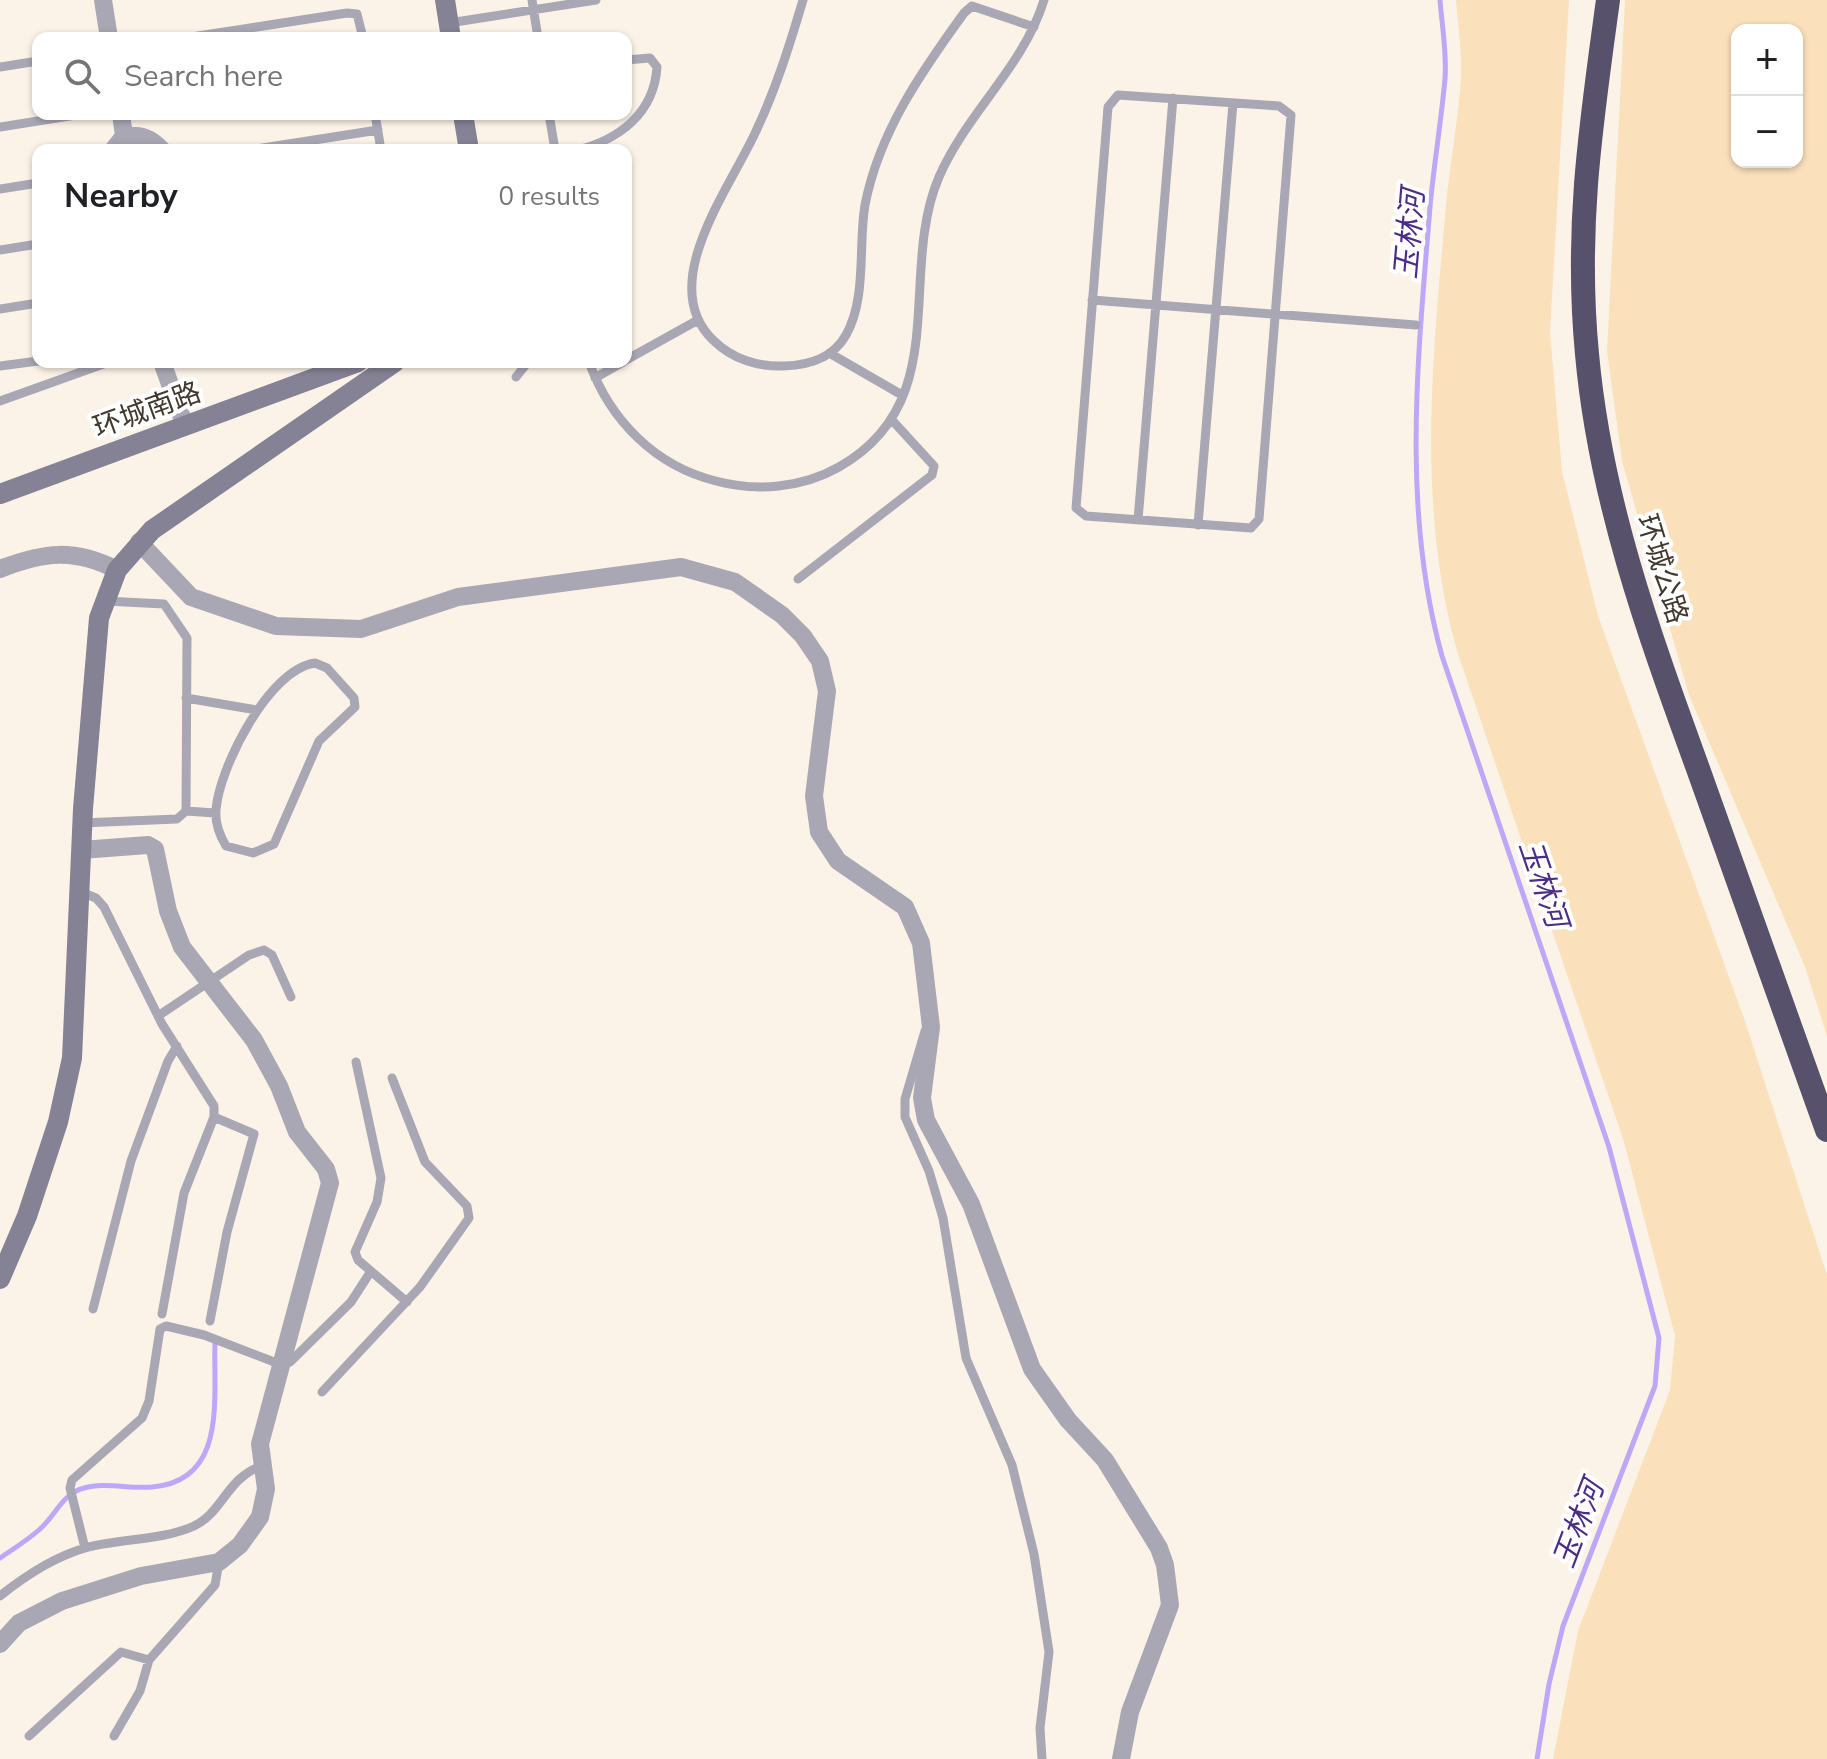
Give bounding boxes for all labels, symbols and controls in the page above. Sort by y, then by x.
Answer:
map controls [1731,24,1803,168]
button: + [1731,24,1803,96]
search box [32,32,632,120]
icon: search [60,54,104,98]
text: Search here [124,56,283,97]
button: − [1731,96,1803,168]
text: Nearby [64,173,178,219]
text: 0 results [499,179,600,214]
water label: 玉林河 [1386,182,1435,281]
street label: 环城南路 [88,373,206,447]
street label: 环城公路 [1627,510,1697,628]
water label: 玉林河 [1509,835,1579,938]
water label: 玉林河 [1544,1470,1616,1573]

